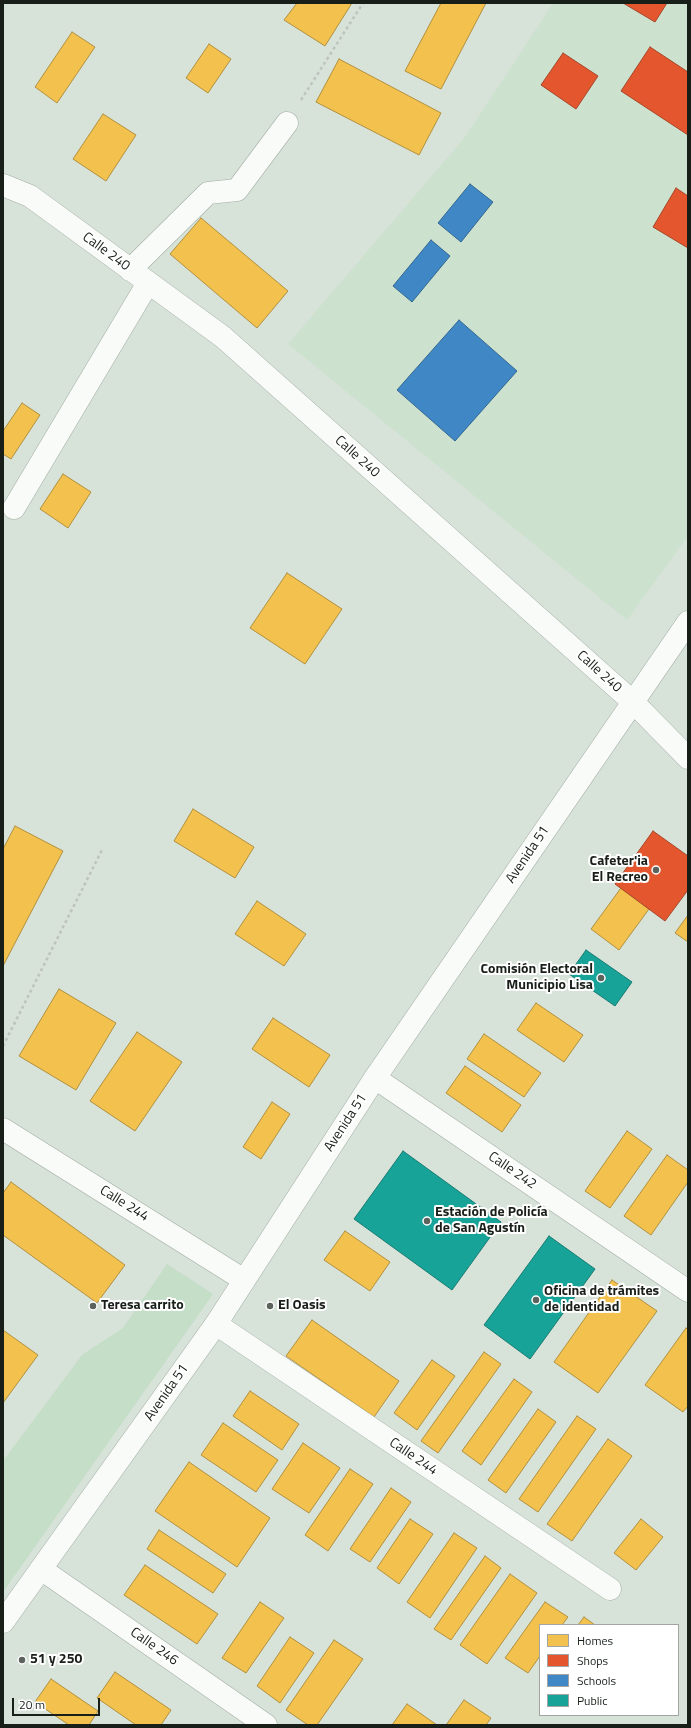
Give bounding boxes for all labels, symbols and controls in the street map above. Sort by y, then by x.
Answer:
street label: Calle 240 [79,229,133,275]
street label: Calle 240 [331,432,383,482]
street label: Calle 240 [573,647,625,697]
street label: Avenida 51 [503,823,553,887]
place label: Cafeter'ia El Recreo [590,854,648,886]
marker: Cafeter'ia El Recreo [651,865,661,875]
place label: Comisión Electoral Municipio Lisa [481,962,593,994]
marker: Comisión Electoral Municipio Lisa [596,973,606,983]
street label: Avenida 51 [321,1091,371,1155]
street label: Calle 242 [485,1149,539,1193]
street label: Calle 244 [96,1182,152,1226]
place label: Estación de Policía de San Agustín [435,1205,548,1238]
marker: Estación de Policía de San Agustín [422,1216,432,1226]
place label: Oficina de trámites de identidad [544,1284,659,1316]
marker: Oficina de trámites de identidad [531,1295,541,1305]
place label: Teresa carrito [101,1298,184,1314]
place label: El Oasis [278,1298,326,1314]
marker: Teresa carrito [88,1301,98,1311]
marker: El Oasis [265,1301,275,1311]
street label: Avenida 51 [141,1361,193,1425]
street label: Calle 244 [386,1435,440,1479]
street label: Calle 246 [127,1624,181,1670]
legend [539,1624,679,1716]
text: Homes [577,1631,613,1650]
text: Shops [577,1651,608,1670]
place label: 51 y 250 [30,1652,82,1668]
marker: 51 y 250 [17,1655,27,1665]
text: Schools [577,1671,616,1690]
scale bar [14,1690,102,1716]
text: Public [577,1691,607,1710]
text: 20 m [19,1695,45,1714]

